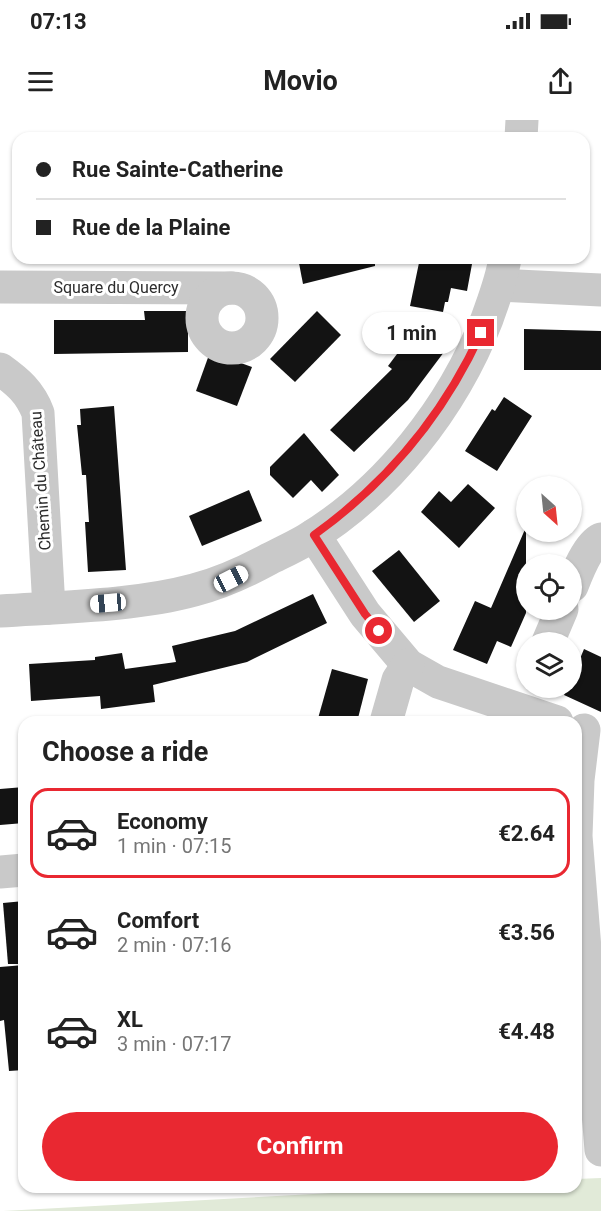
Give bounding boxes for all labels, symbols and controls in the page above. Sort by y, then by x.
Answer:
text: 07:13 [30,9,87,34]
icon: menu [24,65,57,98]
text: Movio [263,65,338,97]
icon: share [544,65,577,98]
text: Rue Sainte-Catherine [72,157,283,182]
text: Rue de la Plaine [72,215,230,240]
street label: Square du Quercy [53,278,179,297]
callout: 1 min [361,312,460,354]
route end [467,319,494,346]
text: 1 min [386,321,437,345]
street label: Chemin du Château [26,411,55,551]
north arrow [516,476,582,542]
map controls [516,476,582,698]
button: locate [516,554,582,620]
car [211,563,251,595]
car [89,592,127,614]
route start [365,617,392,644]
button: layers [516,632,582,698]
text: Choose a ride [42,736,208,768]
icon: car [45,806,99,860]
text: Economy [117,809,208,834]
text: €2.64 [498,821,555,846]
text: 1 min · 07:15 [117,834,232,858]
icon: car [45,905,99,959]
text: Comfort [117,908,199,933]
text: €3.56 [498,920,555,945]
text: 2 min · 07:16 [117,933,232,957]
icon: car [45,1004,99,1058]
text: XL [117,1007,143,1032]
text: €4.48 [498,1019,555,1044]
text: 3 min · 07:17 [117,1032,232,1056]
button: Confirm [42,1112,558,1181]

